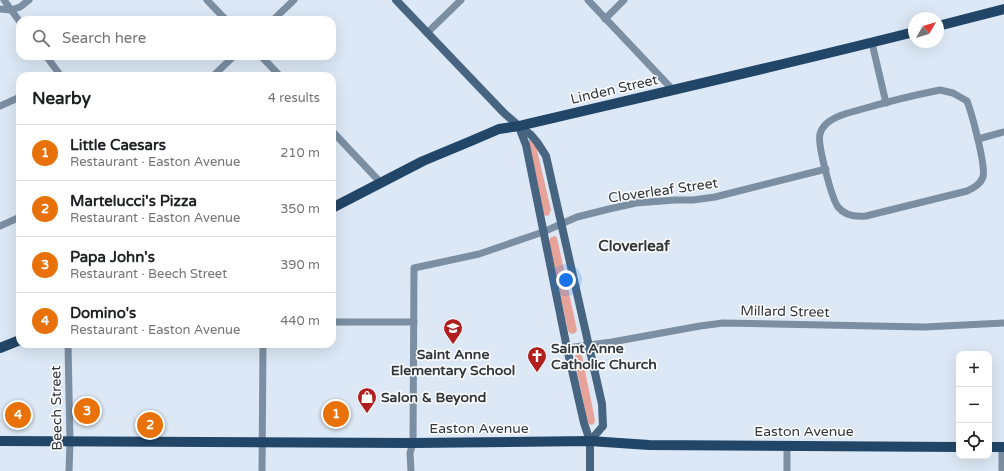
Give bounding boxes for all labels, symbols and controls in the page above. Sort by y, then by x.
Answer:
north arrow [908,12,944,48]
search box [16,16,336,60]
icon: search [30,27,52,49]
text: Search here [62,29,146,47]
street label: Linden Street [569,71,660,108]
text: Nearby [32,88,91,109]
text: 4 results [268,90,320,106]
text: Little Caesars [70,136,166,154]
text: 1 [41,145,49,161]
text: 210 m [280,145,320,161]
text: Restaurant · Easton Avenue [70,154,240,170]
street label: Cloverleaf Street [607,174,720,207]
text: Martelucci's Pizza [70,192,197,210]
text: 2 [41,201,49,217]
text: 350 m [280,201,320,217]
text: Restaurant · Easton Avenue [70,210,240,226]
district label: Cloverleaf [598,237,670,255]
text: Papa John's [70,248,155,266]
text: 3 [41,257,49,273]
text: 390 m [280,257,320,273]
text: Restaurant · Beech Street [70,266,227,282]
your location [556,270,576,290]
street label: Millard Street [740,302,830,321]
text: Domino's [70,304,136,322]
text: 4 [41,313,49,329]
text: 440 m [280,313,320,329]
school or university icon: Saint Anne Elementary School [442,317,464,345]
text: Restaurant · Easton Avenue [70,322,240,338]
place label: Saint Anne Catholic Church [551,340,657,373]
church icon: Saint Anne Catholic Church [526,345,548,373]
place label: Saint Anne Elementary School [391,346,515,379]
map controls [956,351,992,459]
button: + [956,351,992,387]
street label: Beech Street [47,365,66,451]
shop icon: Salon & Beyond [356,386,378,414]
button: − [956,387,992,423]
place label: Salon & Beyond [381,389,486,406]
pin: 3 [74,396,100,426]
pin: 1 [323,399,349,429]
pin: 4 [5,400,31,430]
pin: 2 [137,410,163,440]
street label: Easton Avenue [429,420,529,437]
street label: Easton Avenue [754,423,854,440]
button: locate [956,423,992,459]

